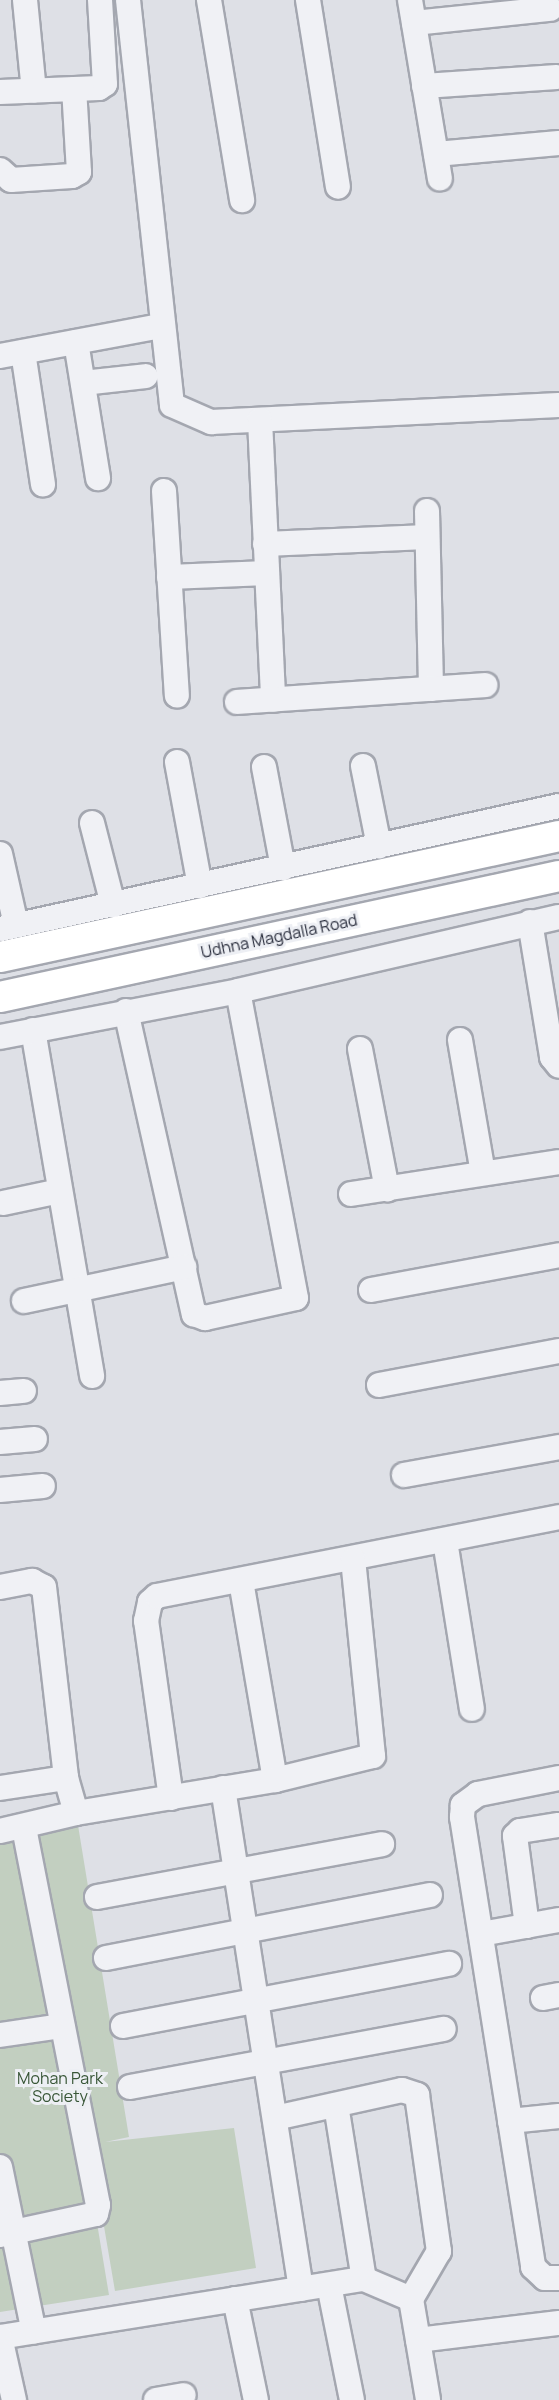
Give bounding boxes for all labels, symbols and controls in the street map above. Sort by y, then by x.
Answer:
street label: Udhna Magdalla Road [199,910,359,962]
park label: Mohan Park Society [17,2068,103,2106]

